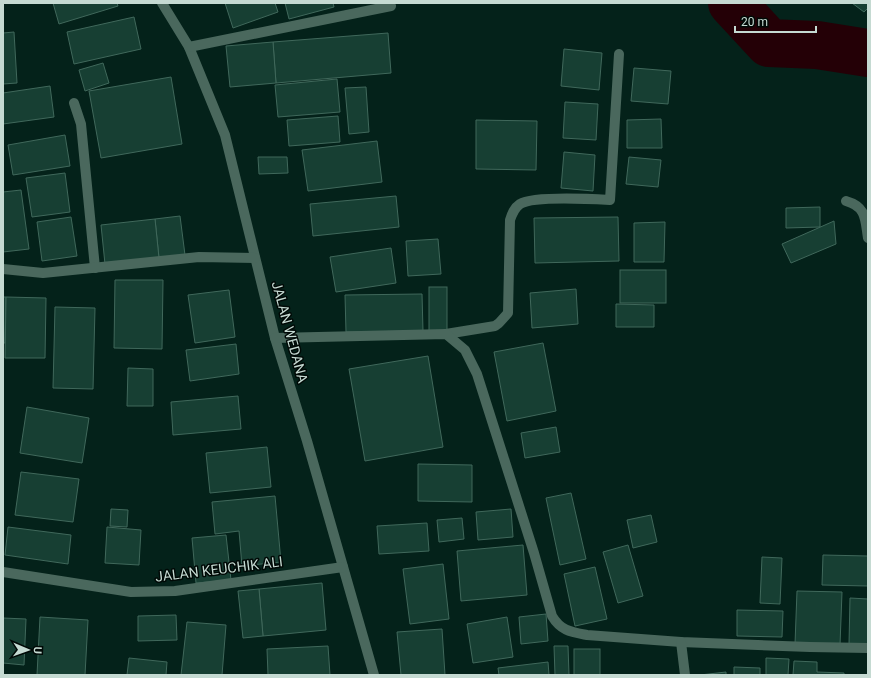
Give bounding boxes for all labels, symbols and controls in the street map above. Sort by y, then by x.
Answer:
scale bar [735,8,816,34]
text: 20 m [741,15,768,29]
street label: JALAN WEDANA [269,279,311,385]
street label: JALAN KEUCHIK ALI [154,553,284,585]
north arrow [8,630,48,670]
text: U [31,646,44,654]

